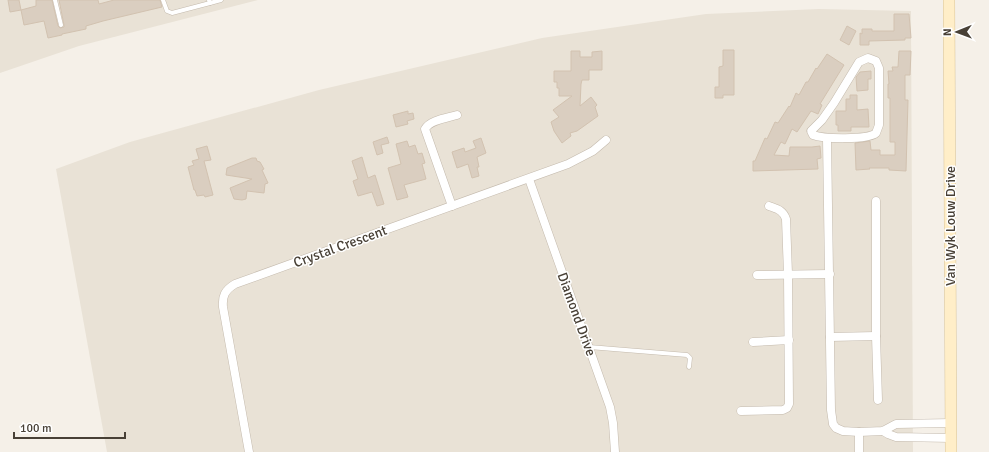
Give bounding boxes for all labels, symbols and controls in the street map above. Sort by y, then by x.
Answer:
north arrow [937,12,977,52]
text: N [941,28,954,36]
street label: Van Wyk Louw Drive [942,166,959,286]
street label: Crystal Crescent [291,222,389,271]
street label: Diamond Drive [554,270,600,358]
scale bar [14,414,125,440]
text: 100 m [20,421,52,436]

